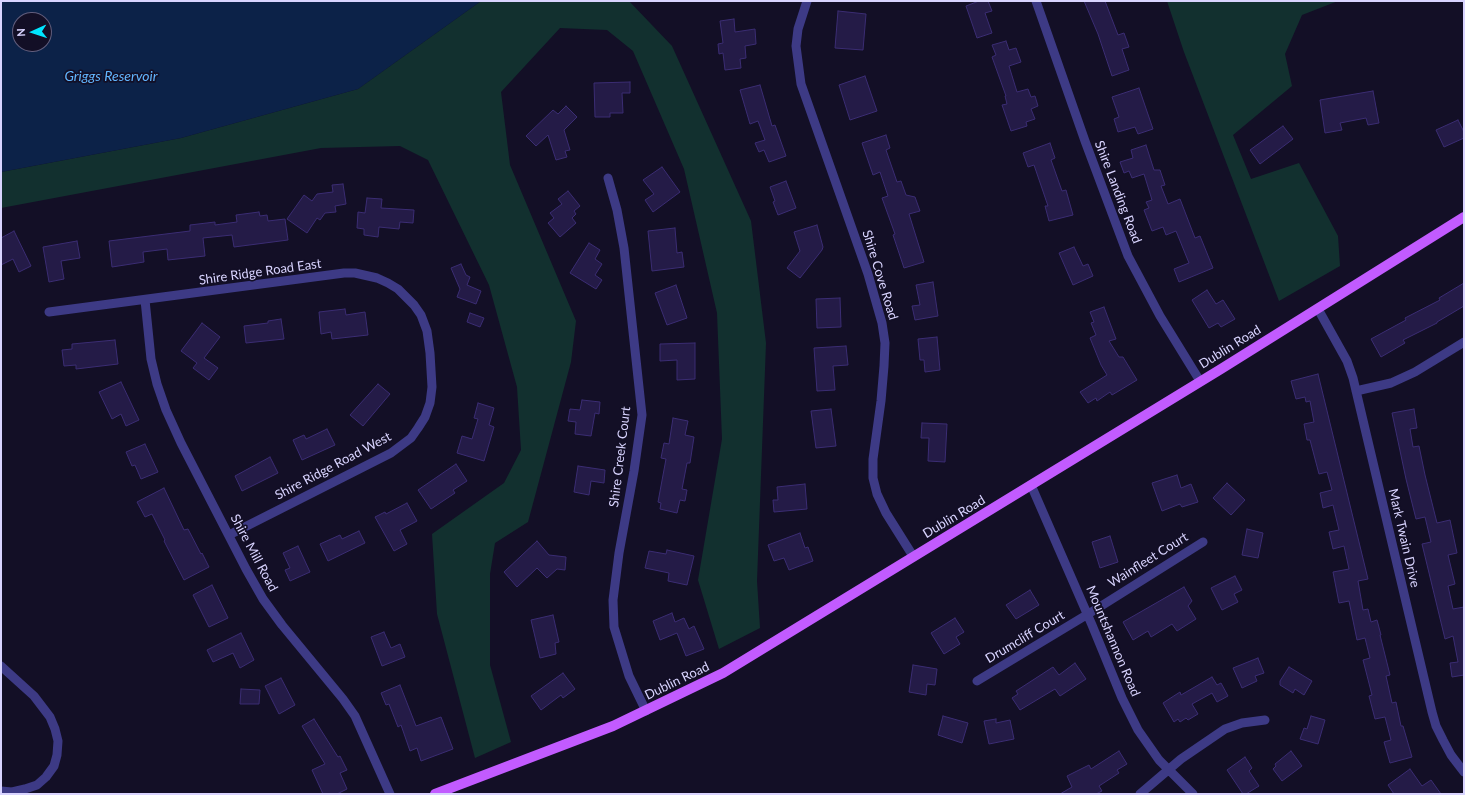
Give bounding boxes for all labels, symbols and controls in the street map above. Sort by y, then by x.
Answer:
north arrow [12,12,52,52]
text: N [14,28,27,37]
water label: Griggs Reservoir [64,68,158,84]
street label: Shire Landing Road [1091,138,1145,246]
street label: Shire Cove Road [859,228,901,322]
street label: Shire Ridge Road East [198,256,322,288]
street label: Dublin Road [1196,322,1264,372]
street label: Shire Creek Court [606,406,634,508]
street label: Shire Ridge Road West [272,429,394,503]
street label: Mark Twain Drive [1385,487,1423,589]
street label: Dublin Road [920,492,988,542]
street label: Shire Mill Road [227,512,281,594]
street label: Wainfleet Court [1105,529,1191,591]
street label: Mountshannon Road [1083,583,1143,699]
street label: Drumcliff Court [983,607,1067,667]
street label: Dublin Road [642,659,712,703]

